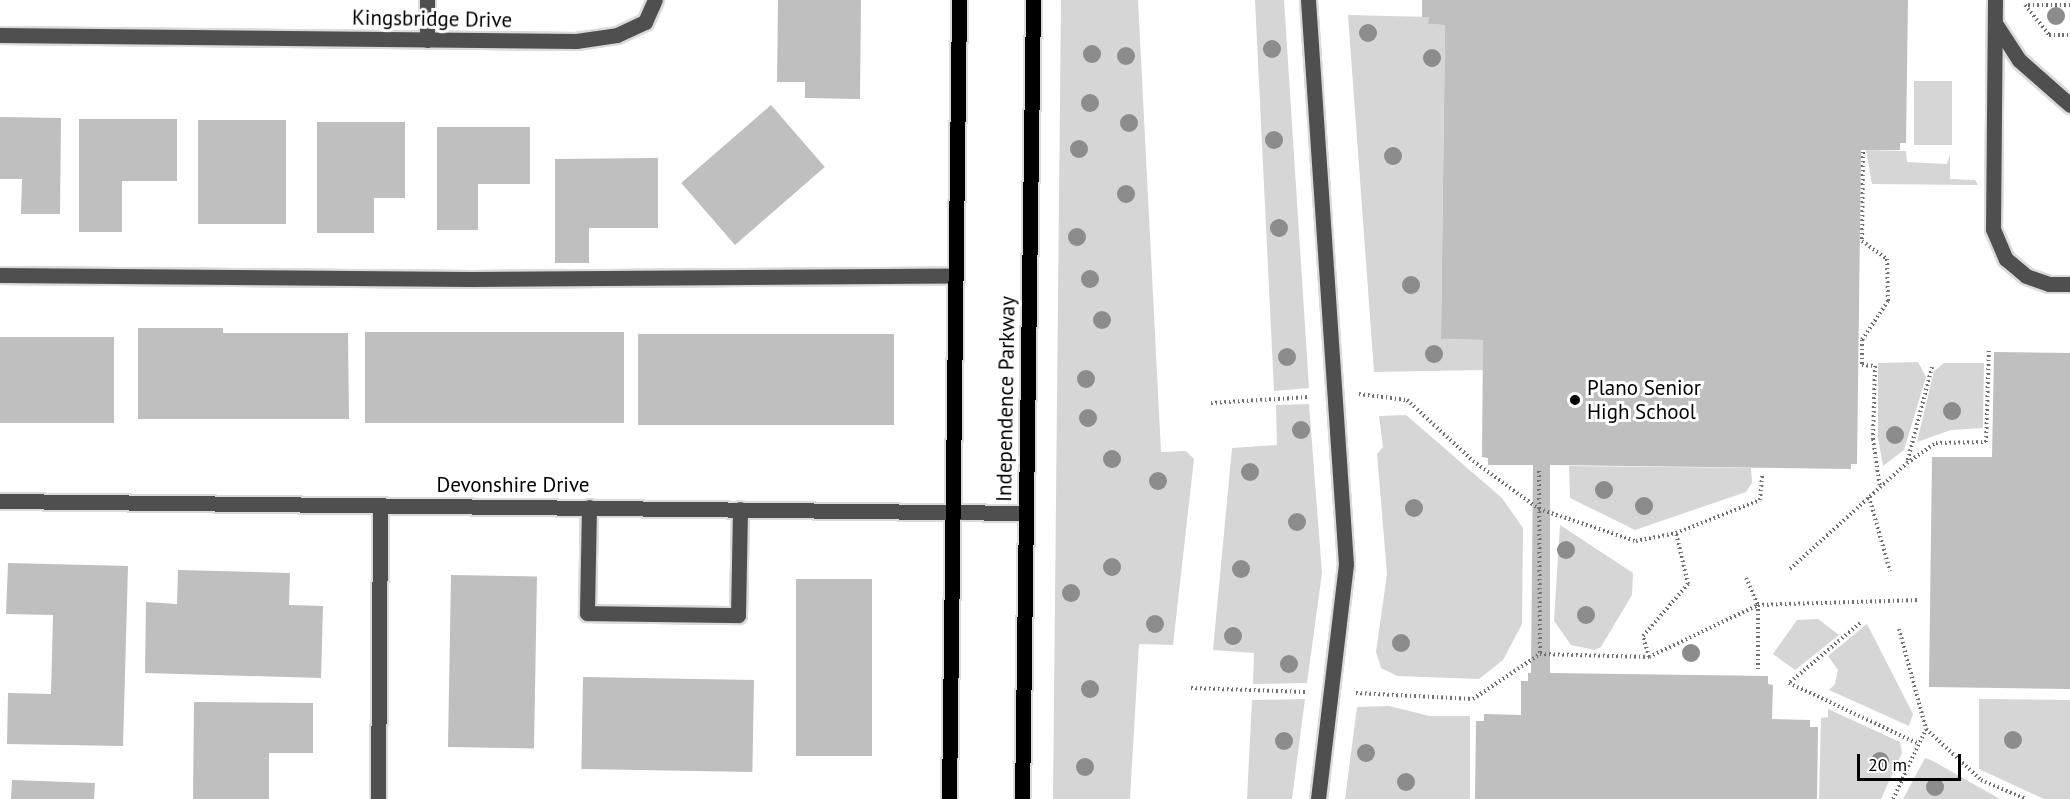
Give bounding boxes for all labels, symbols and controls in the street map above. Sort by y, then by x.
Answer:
street label: Kingsbridge Drive [352,5,512,33]
street label: Independence Parkway [992,296,1020,502]
place label: Plano Senior High School [1587,375,1701,425]
marker: Plano Senior High School [1568,393,1582,407]
street label: Devonshire Drive [436,472,590,498]
scale bar [1860,742,1964,780]
text: 20 m [1868,753,1907,776]

